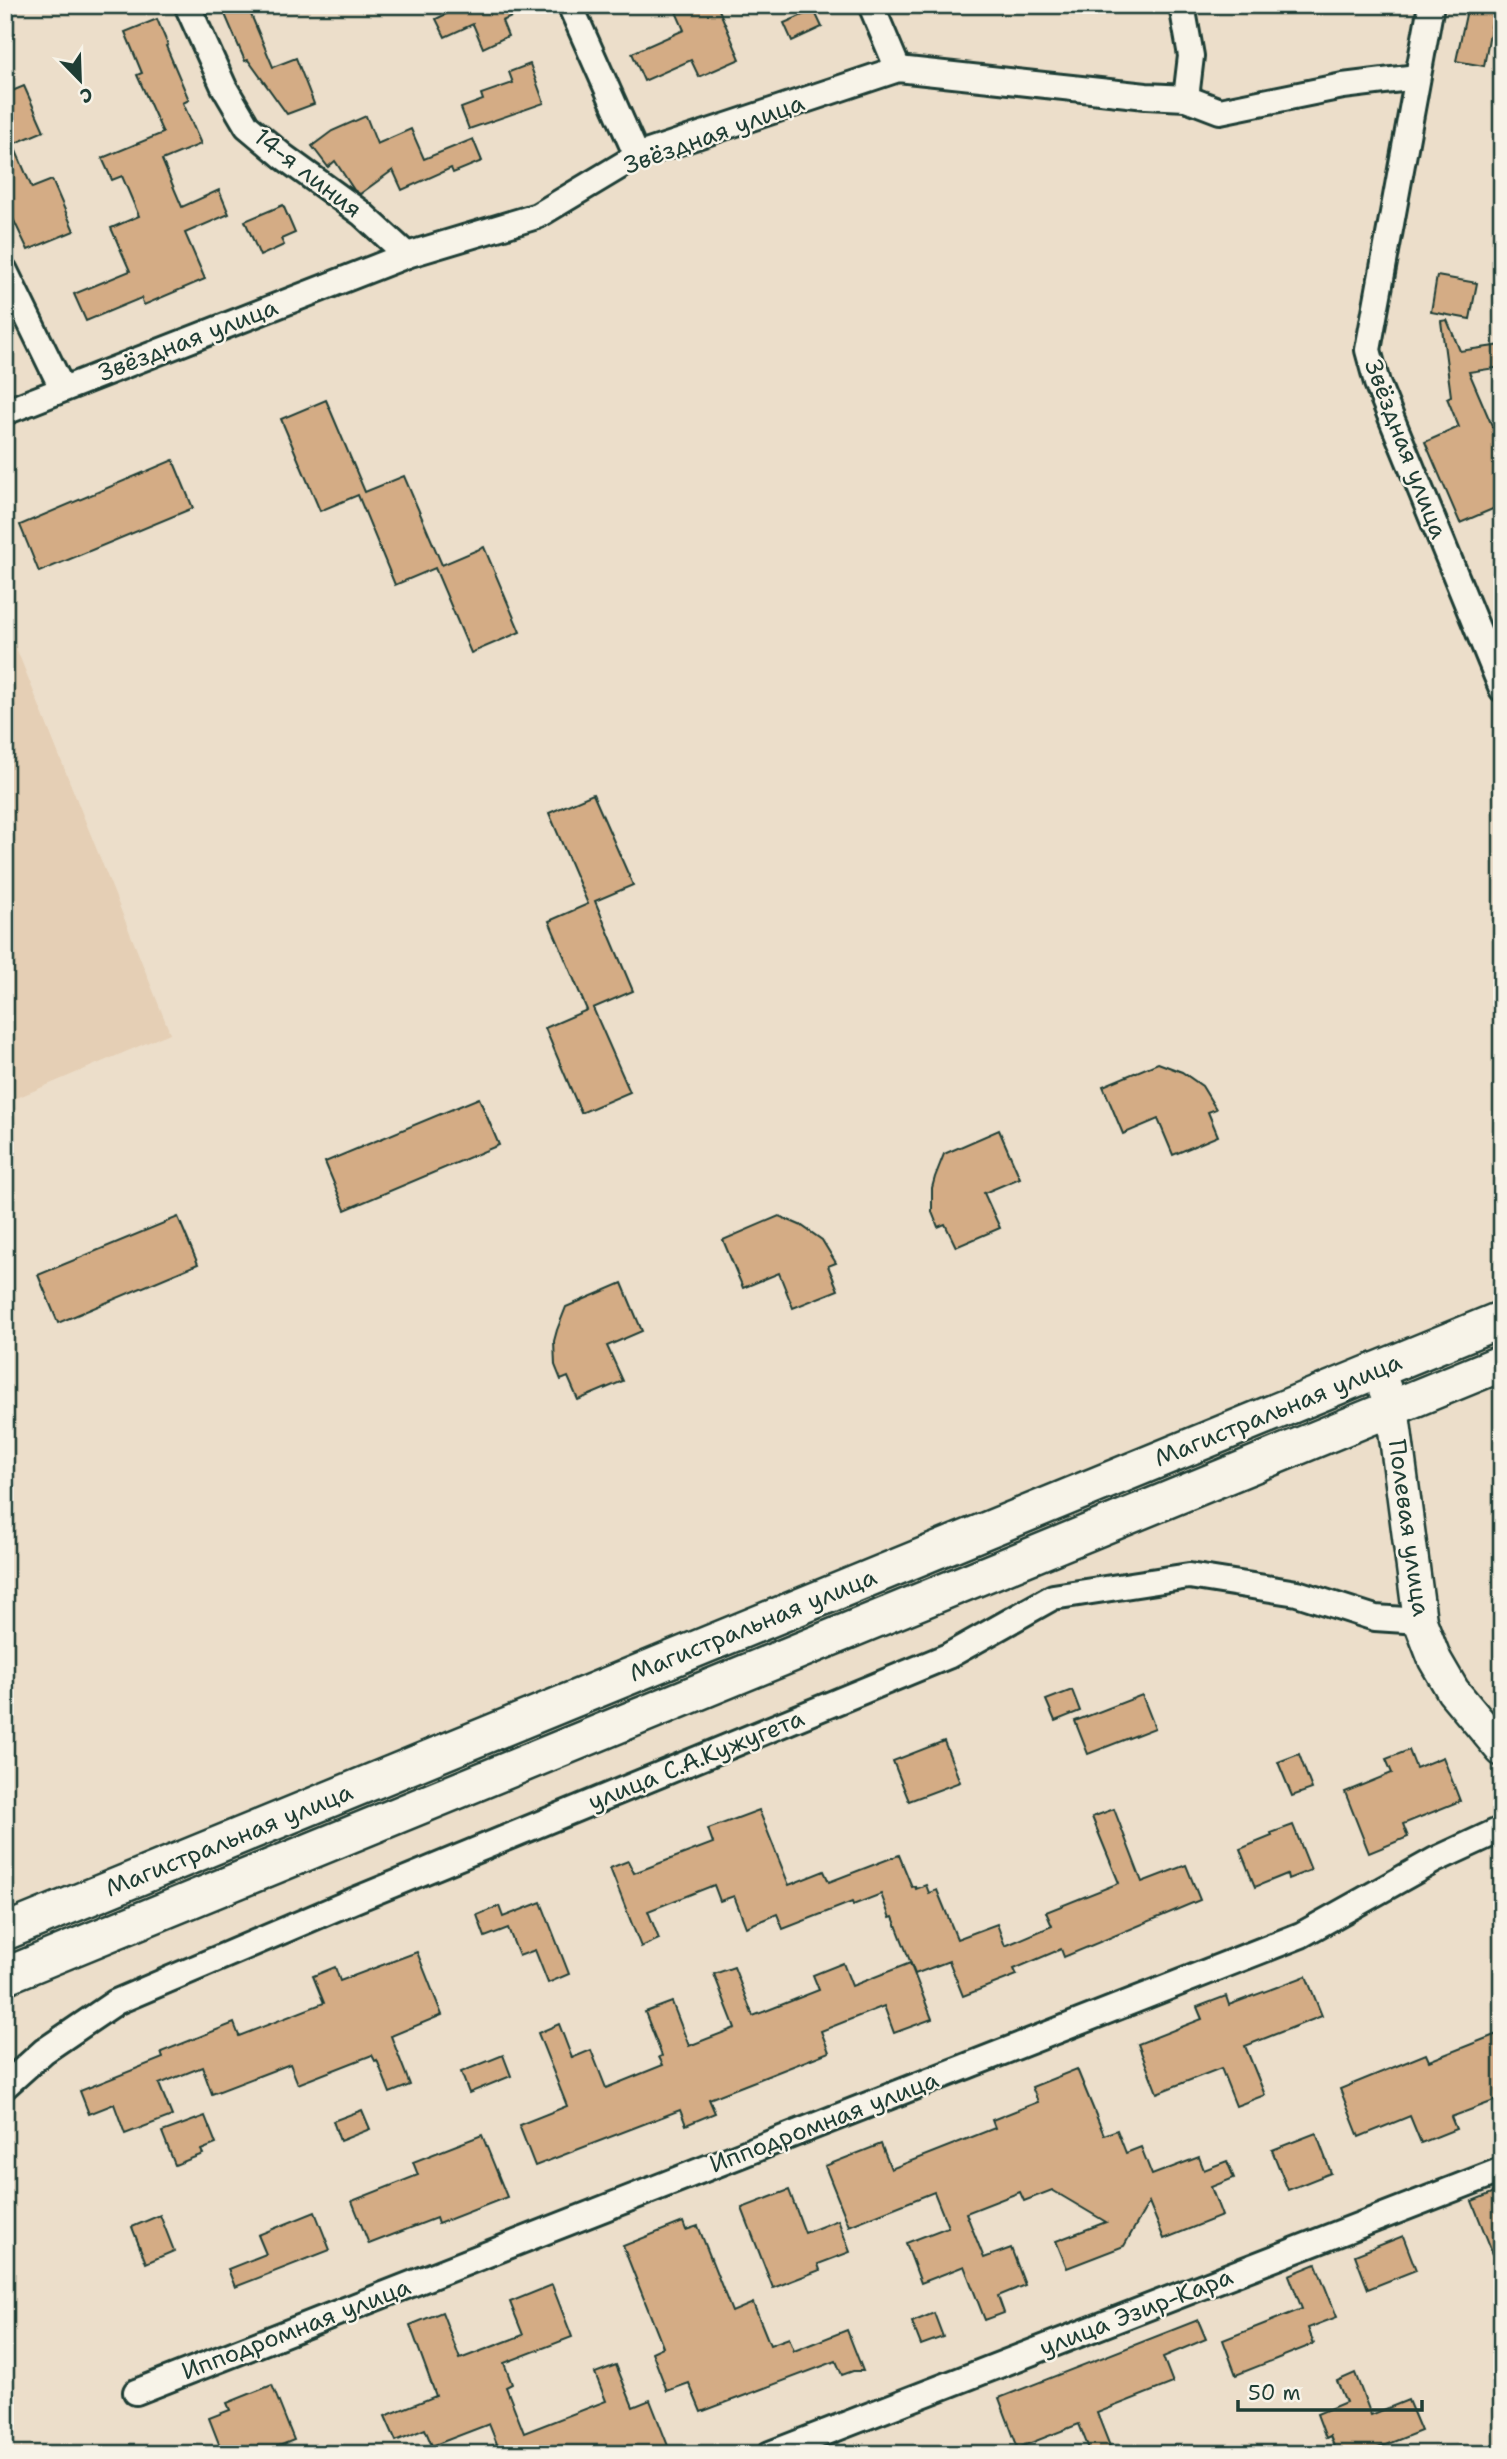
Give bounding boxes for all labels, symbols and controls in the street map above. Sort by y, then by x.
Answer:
north arrow [46,46,116,116]
text: С [76,81,97,109]
street label: Звёздная улица [619,86,809,182]
street label: 14-я линия [247,121,369,225]
street label: Звёздная улица [94,291,282,389]
street label: Звёздная улица [1357,355,1455,543]
street label: Магистральная улица [1150,1346,1407,1474]
street label: Полевая улица [1381,1438,1437,1619]
street label: Магистральная улица [625,1561,882,1689]
street label: улица С.А.Кужугета [583,1702,809,1818]
street label: Магистральная улица [101,1776,358,1904]
street label: Ипподромная улица [705,2064,943,2180]
street label: улица Эзир-Кара [1035,2260,1237,2364]
street label: Ипподромная улица [177,2271,415,2387]
scale bar [1238,2368,1421,2412]
text: 50 m [1248,2379,1301,2407]

